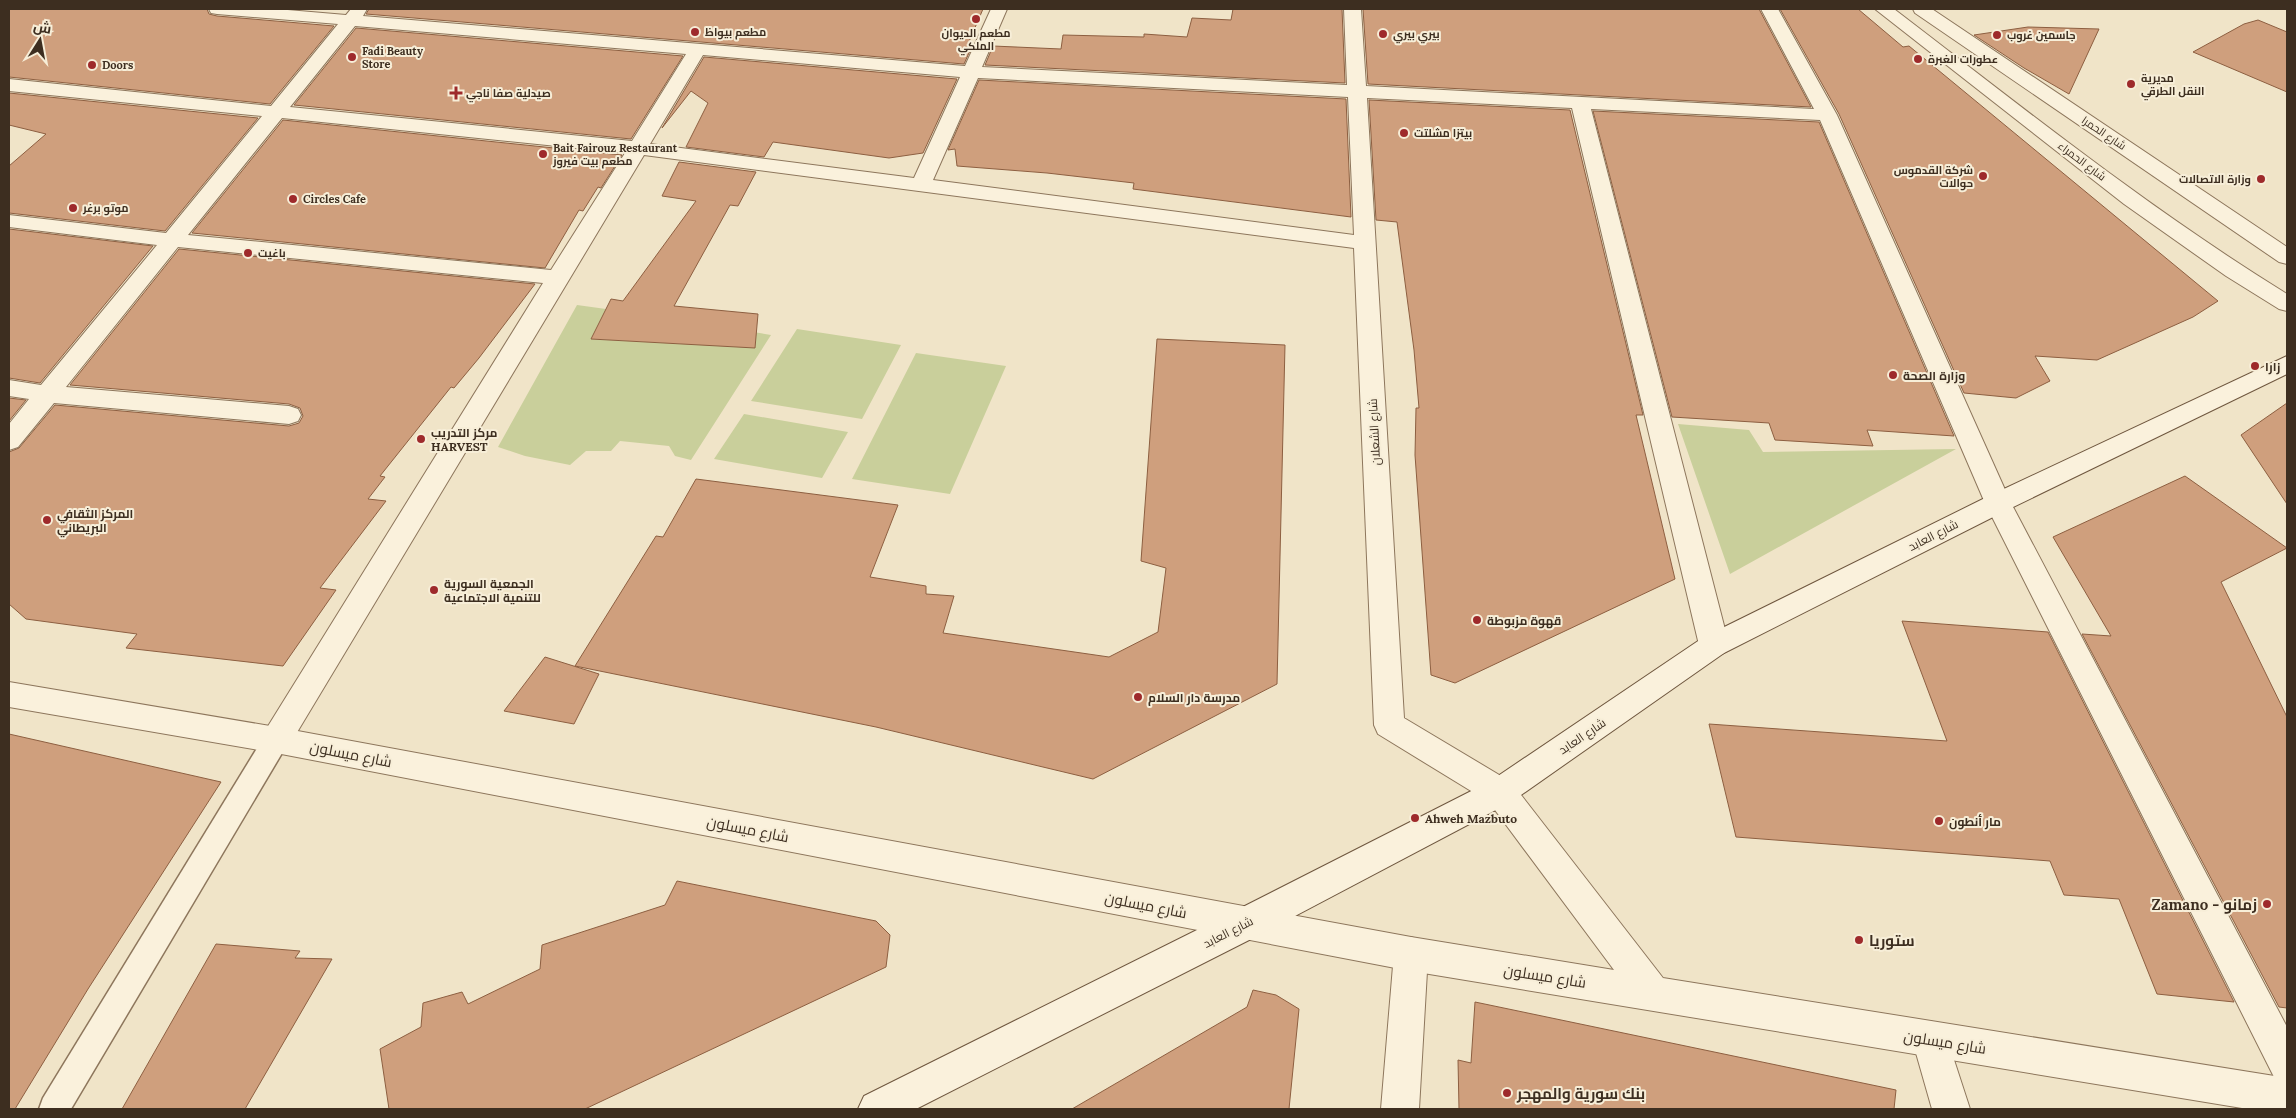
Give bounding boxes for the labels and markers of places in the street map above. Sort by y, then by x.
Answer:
marker: مطعم الديوان الملكي [970,13,982,25]
place label: مطعم بيواظ [705,25,766,40]
marker: مطعم بيواظ [689,26,701,38]
place label: مطعم الديوان الملكي [942,26,1011,56]
place label: بيري بيري [1393,27,1440,44]
marker: بيري بيري [1377,28,1389,40]
place label: جاسمين غروب [2007,28,2076,43]
marker: جاسمين غروب [1991,29,2003,41]
place label: Fadi Beauty Store [362,44,424,71]
marker: Fadi Beauty Store [346,51,358,63]
place label: عطورات الغبرة [1928,52,1998,67]
marker: عطورات الغبرة [1912,53,1924,65]
place label: Doors [102,58,133,72]
marker: Doors [86,59,98,71]
place label: مديرية النقل الطرقي [2141,71,2205,101]
marker: مديرية النقل الطرقي [2125,78,2137,90]
place label: صيدلية صفا ناجي [466,86,551,103]
marker: صيدلية صفا ناجي [450,87,462,99]
place label: بيتزا مشلتت [1414,126,1472,140]
marker: بيتزا مشلتت [1398,127,1410,139]
place label: Bait Fairouz Restaurant مطعم بيت فيروز [552,141,678,169]
marker: Bait Fairouz Restaurant مطعم بيت فيروز [537,148,549,160]
place label: شركة القدموس حوالات [1894,163,1973,191]
marker: شركة القدموس حوالات [1977,170,1989,182]
place label: وزارة الاتصالات [2179,172,2251,187]
marker: وزارة الاتصالات [2255,173,2267,185]
place label: Circles Cafe [303,192,366,206]
marker: Circles Cafe [287,193,299,205]
place label: موتو برغر [82,201,129,216]
marker: موتو برغر [67,202,79,214]
place label: باغيت [258,246,286,260]
marker: باغيت [242,247,254,259]
place label: زارا [2265,359,2280,375]
marker: زارا [2249,360,2261,372]
place label: وزارة الصحة [1903,368,1965,384]
marker: وزارة الصحة [1887,369,1899,381]
place label: مركز التدريب HARVEST [431,425,498,454]
marker: مركز التدريب HARVEST [415,433,427,445]
place label: المركز الثقافي البريطاني [57,506,133,538]
marker: المركز الثقافي البريطاني [41,514,53,526]
place label: الجمعية السورية للتنمية الاجتماعية [444,576,541,605]
marker: الجمعية السورية للتنمية الاجتماعية [428,584,440,596]
place label: قهوة مزبوطة [1487,613,1561,629]
marker: قهوة مزبوطة [1471,614,1483,626]
place label: مدرسة دار السلام [1148,690,1240,706]
marker: مدرسة دار السلام [1132,691,1144,703]
place label: Ahweh Mazbuto [1425,811,1517,826]
marker: Ahweh Mazbuto [1409,812,1421,824]
place label: مار أنطون [1949,814,2001,830]
marker: مار أنطون [1933,815,1945,827]
place label: Zamano - زمانو [2152,895,2257,914]
marker: Zamano - زمانو [2261,898,2273,910]
place label: ستوريا [1869,931,1915,950]
marker: ستوريا [1853,934,1865,946]
place label: بنك سورية والمهجر [1516,1084,1645,1103]
marker: بنك سورية والمهجر [1501,1087,1513,1099]

